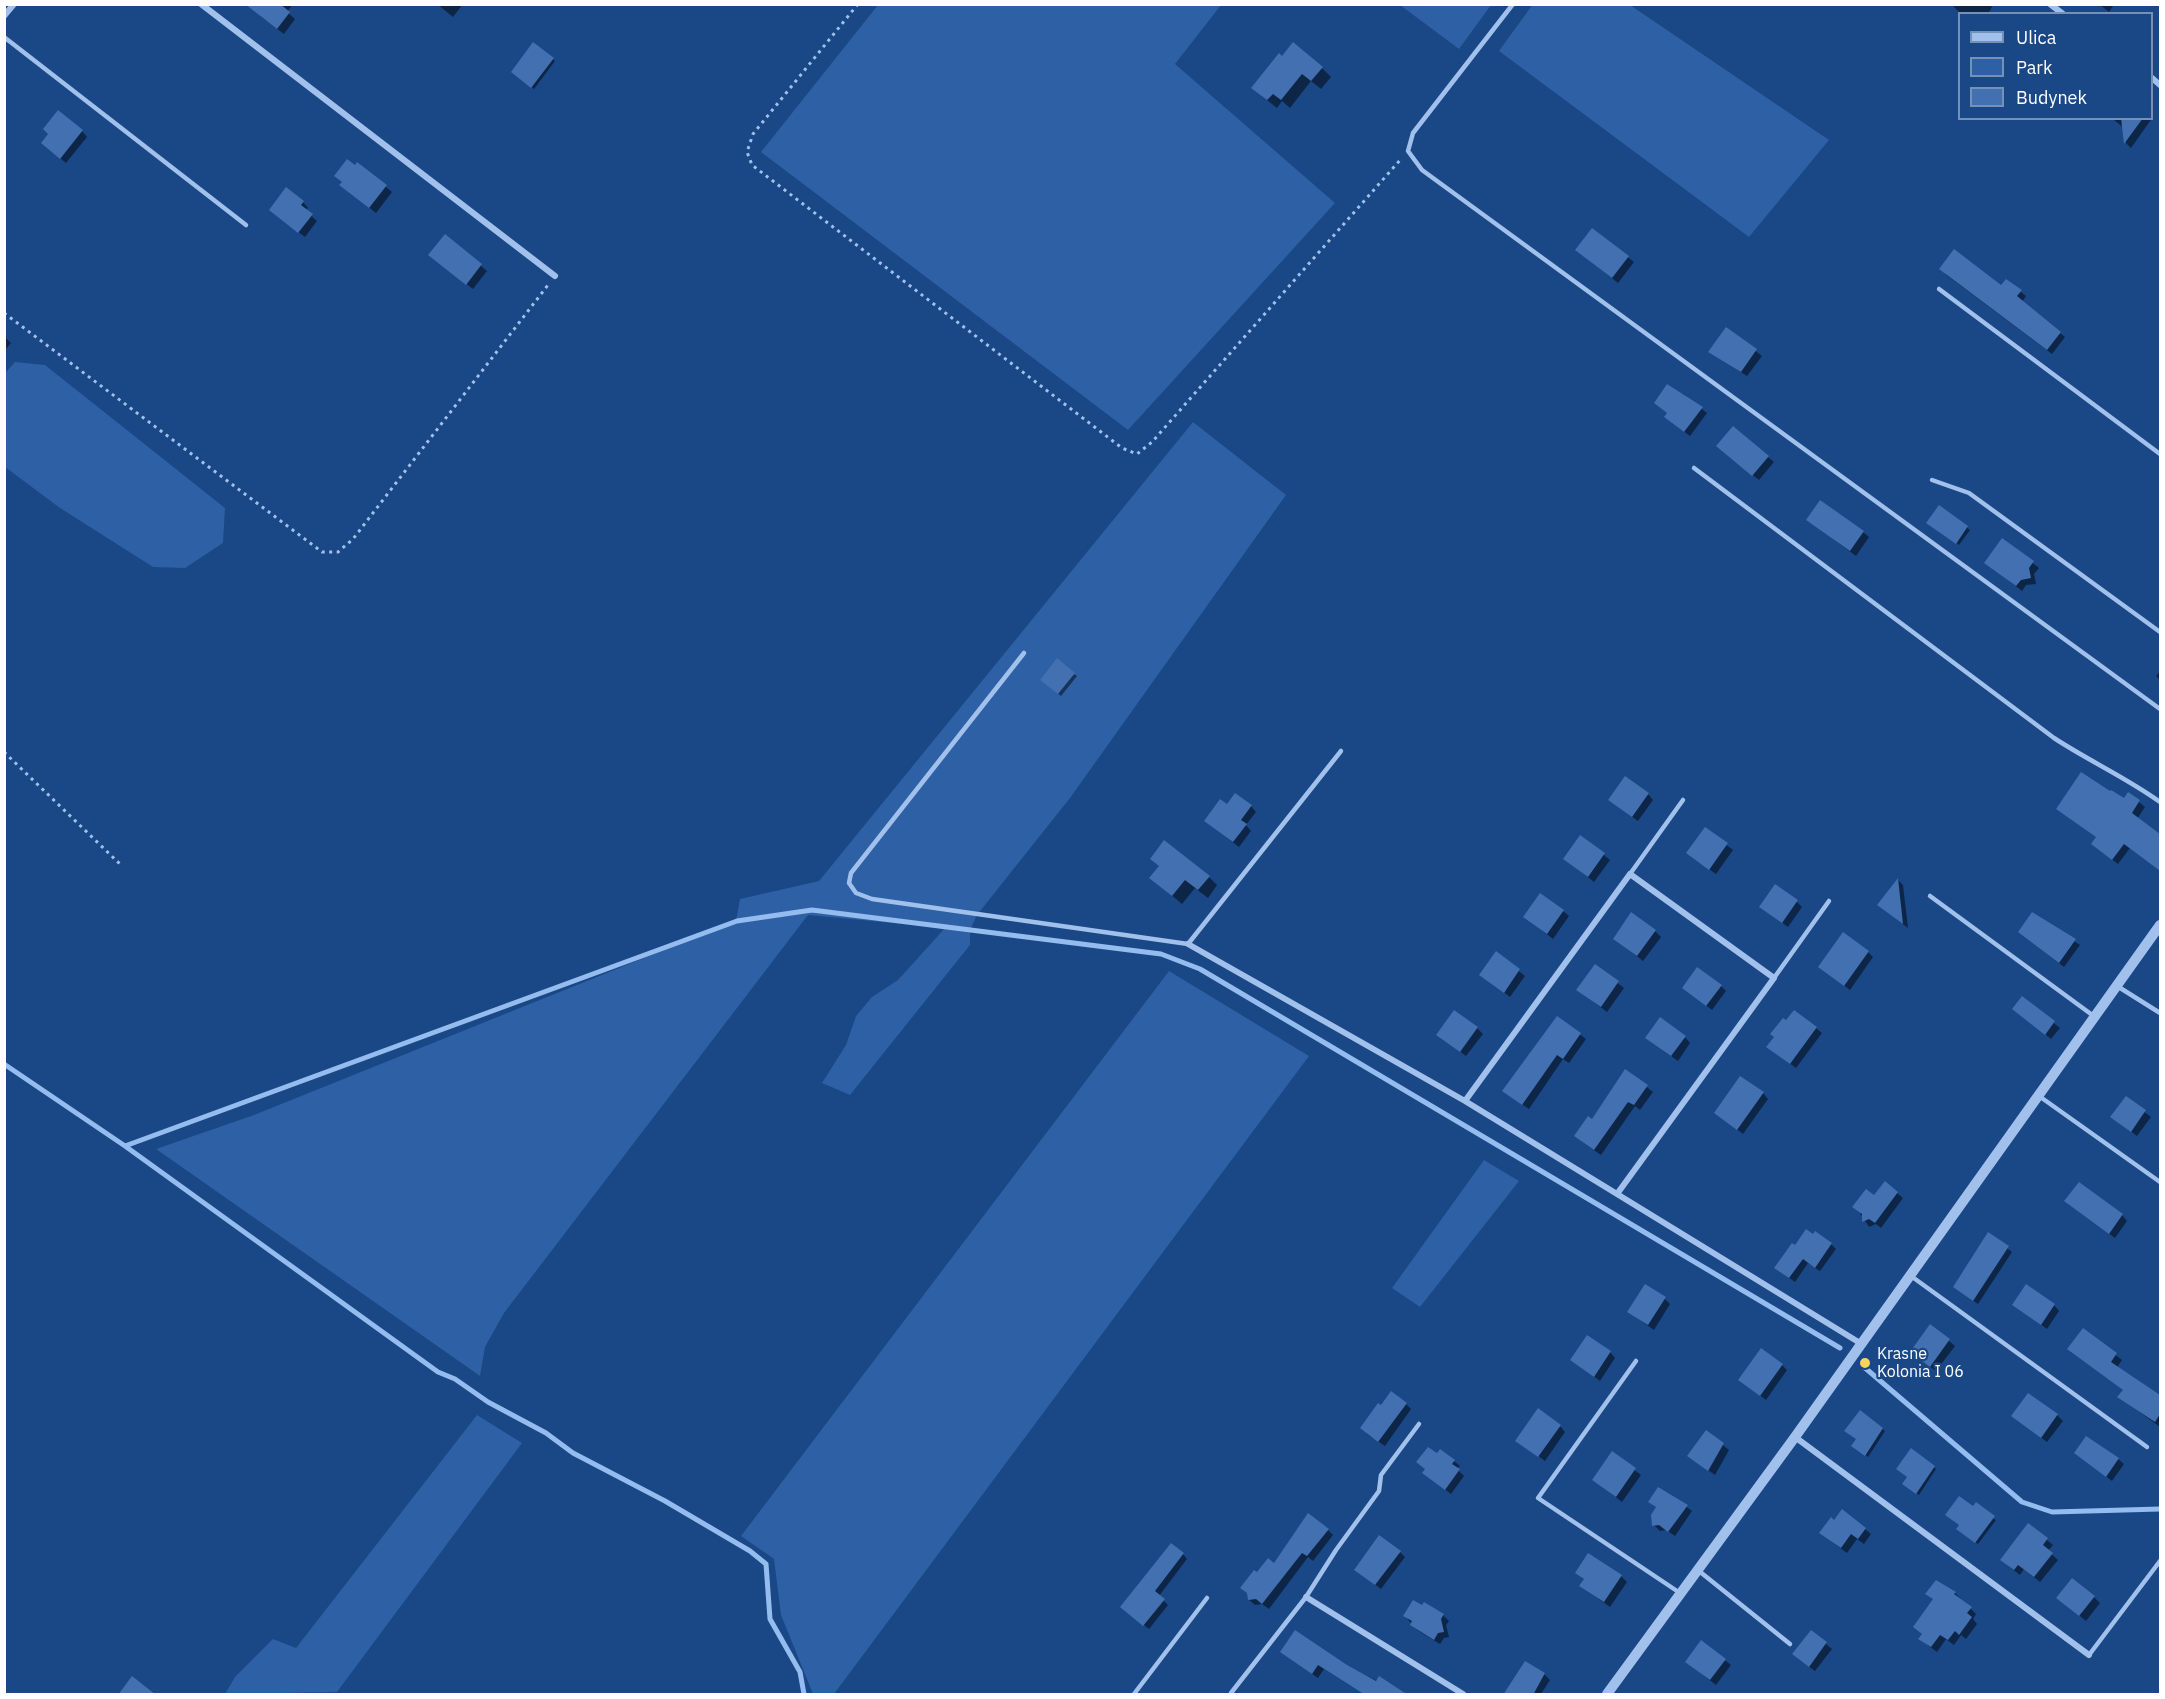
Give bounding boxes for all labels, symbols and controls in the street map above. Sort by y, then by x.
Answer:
legend [1958,12,2153,120]
text: Ulica [2016,26,2056,49]
text: Park [2016,56,2052,79]
text: Budynek [2016,86,2087,109]
place label: Krasne Kolonia I 06 [1877,1344,1964,1382]
marker: Krasne Kolonia I 06 [1858,1356,1872,1370]

